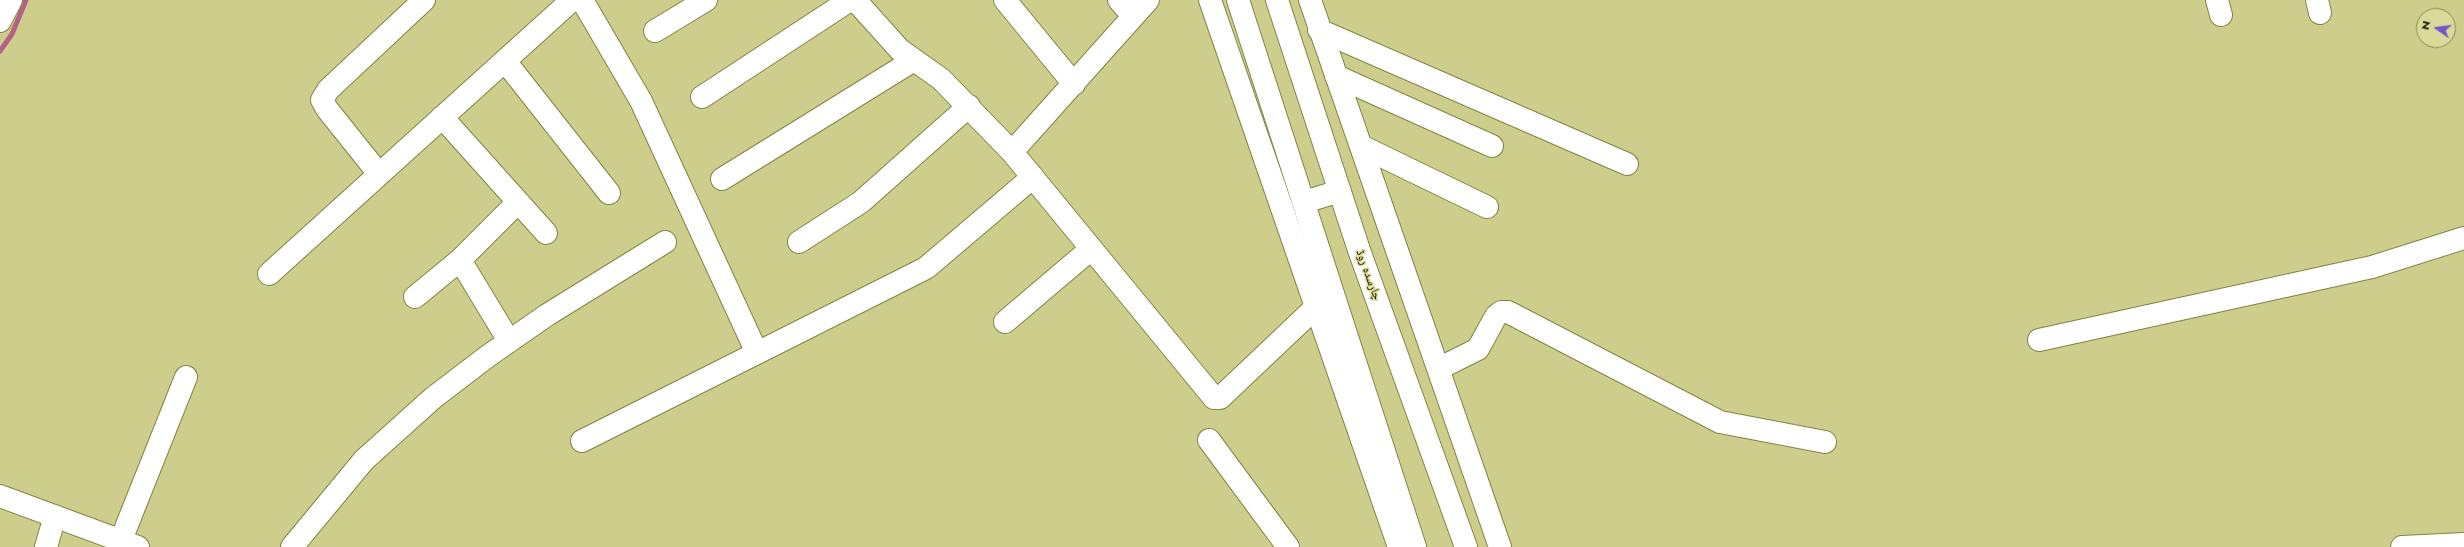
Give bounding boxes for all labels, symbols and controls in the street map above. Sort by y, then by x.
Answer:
north arrow [2416,8,2456,48]
text: N [2417,19,2434,32]
street label: چارسدہ روڈ [1352,248,1384,302]

